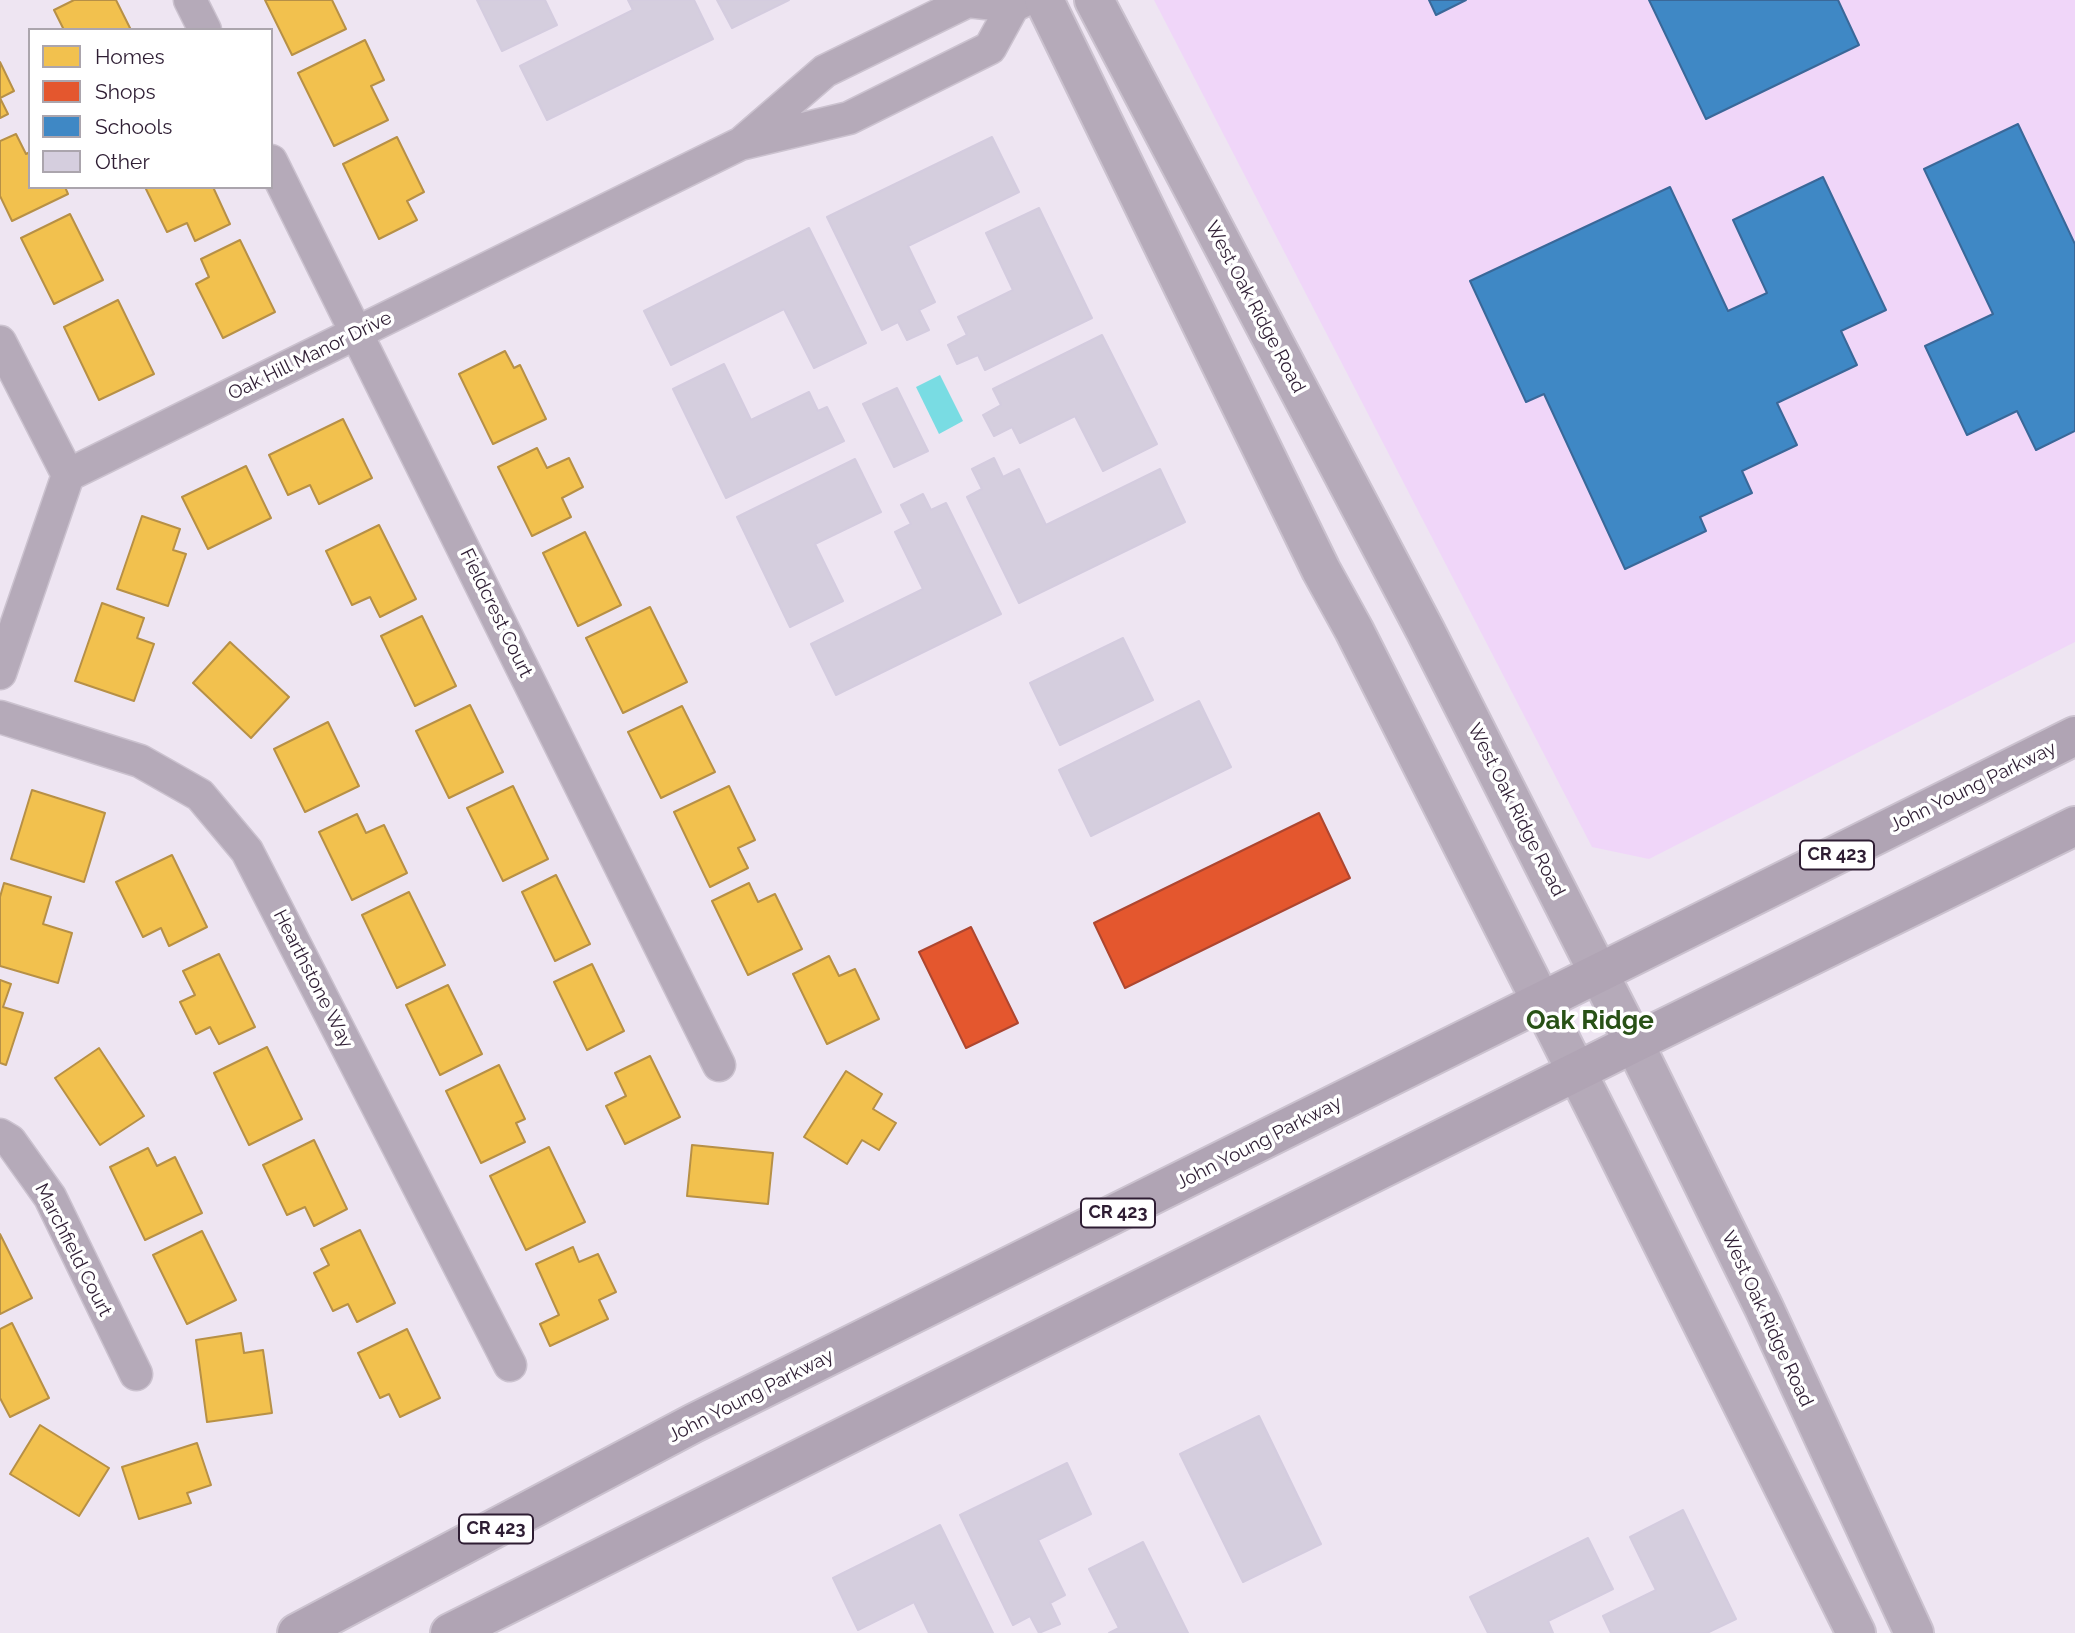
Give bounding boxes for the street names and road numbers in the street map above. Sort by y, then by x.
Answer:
street label: West Oak Ridge Road [1200,217,1310,397]
street label: Oak Hill Manor Drive [225,307,395,405]
street label: Fieldcrest Court [455,545,537,681]
street label: West Oak Ridge Road [1462,720,1570,900]
street label: John Young Parkway [1886,737,2060,837]
road number: CR 423 [1800,840,1874,870]
street label: Hearthstone Way [268,906,358,1052]
street label: John Young Parkway [1173,1091,1345,1195]
street label: Marchfield Court [30,1180,116,1320]
road number: CR 423 [1081,1198,1155,1228]
street label: West Oak Ridge Road [1716,1228,1818,1410]
street label: John Young Parkway [665,1344,837,1448]
road number: CR 423 [459,1514,533,1544]

